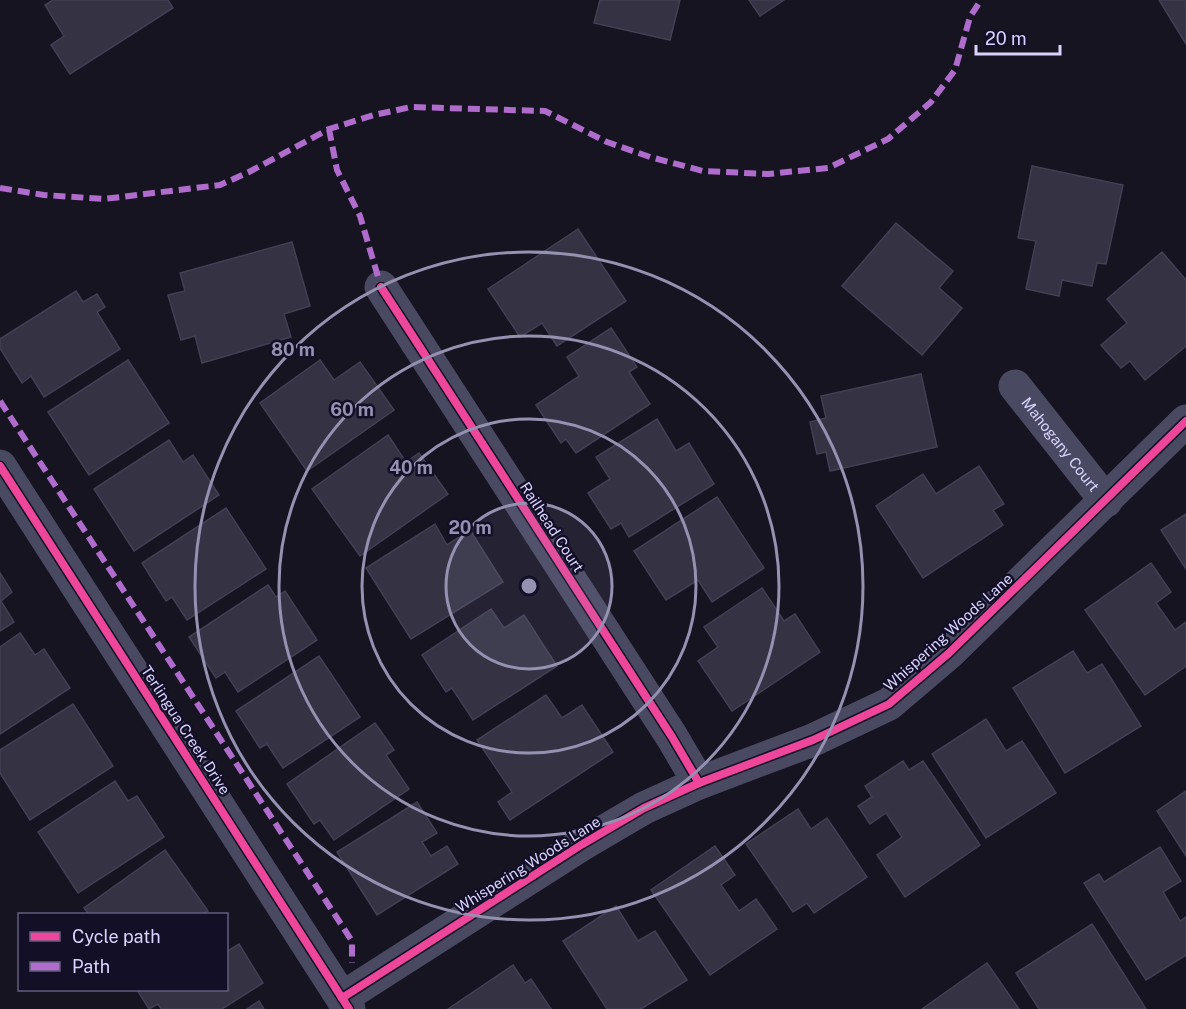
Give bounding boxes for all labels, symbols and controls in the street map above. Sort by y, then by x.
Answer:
scale bar [976,18,1060,56]
text: 20 m [985,28,1027,49]
text: 80 m [271,339,315,360]
street label: Mahogany Court [1019,394,1103,495]
text: 60 m [330,399,374,420]
text: 40 m [389,457,433,478]
street label: Railhead Court [517,479,587,575]
text: 20 m [448,517,492,538]
street label: Whispering Woods Lane [880,570,1016,694]
centre of rings [519,576,539,596]
street label: Terlingua Creek Drive [138,662,234,798]
street label: Whispering Woods Lane [453,812,603,916]
legend [18,913,228,991]
text: Cycle path [72,926,161,947]
text: Path [72,956,110,977]

